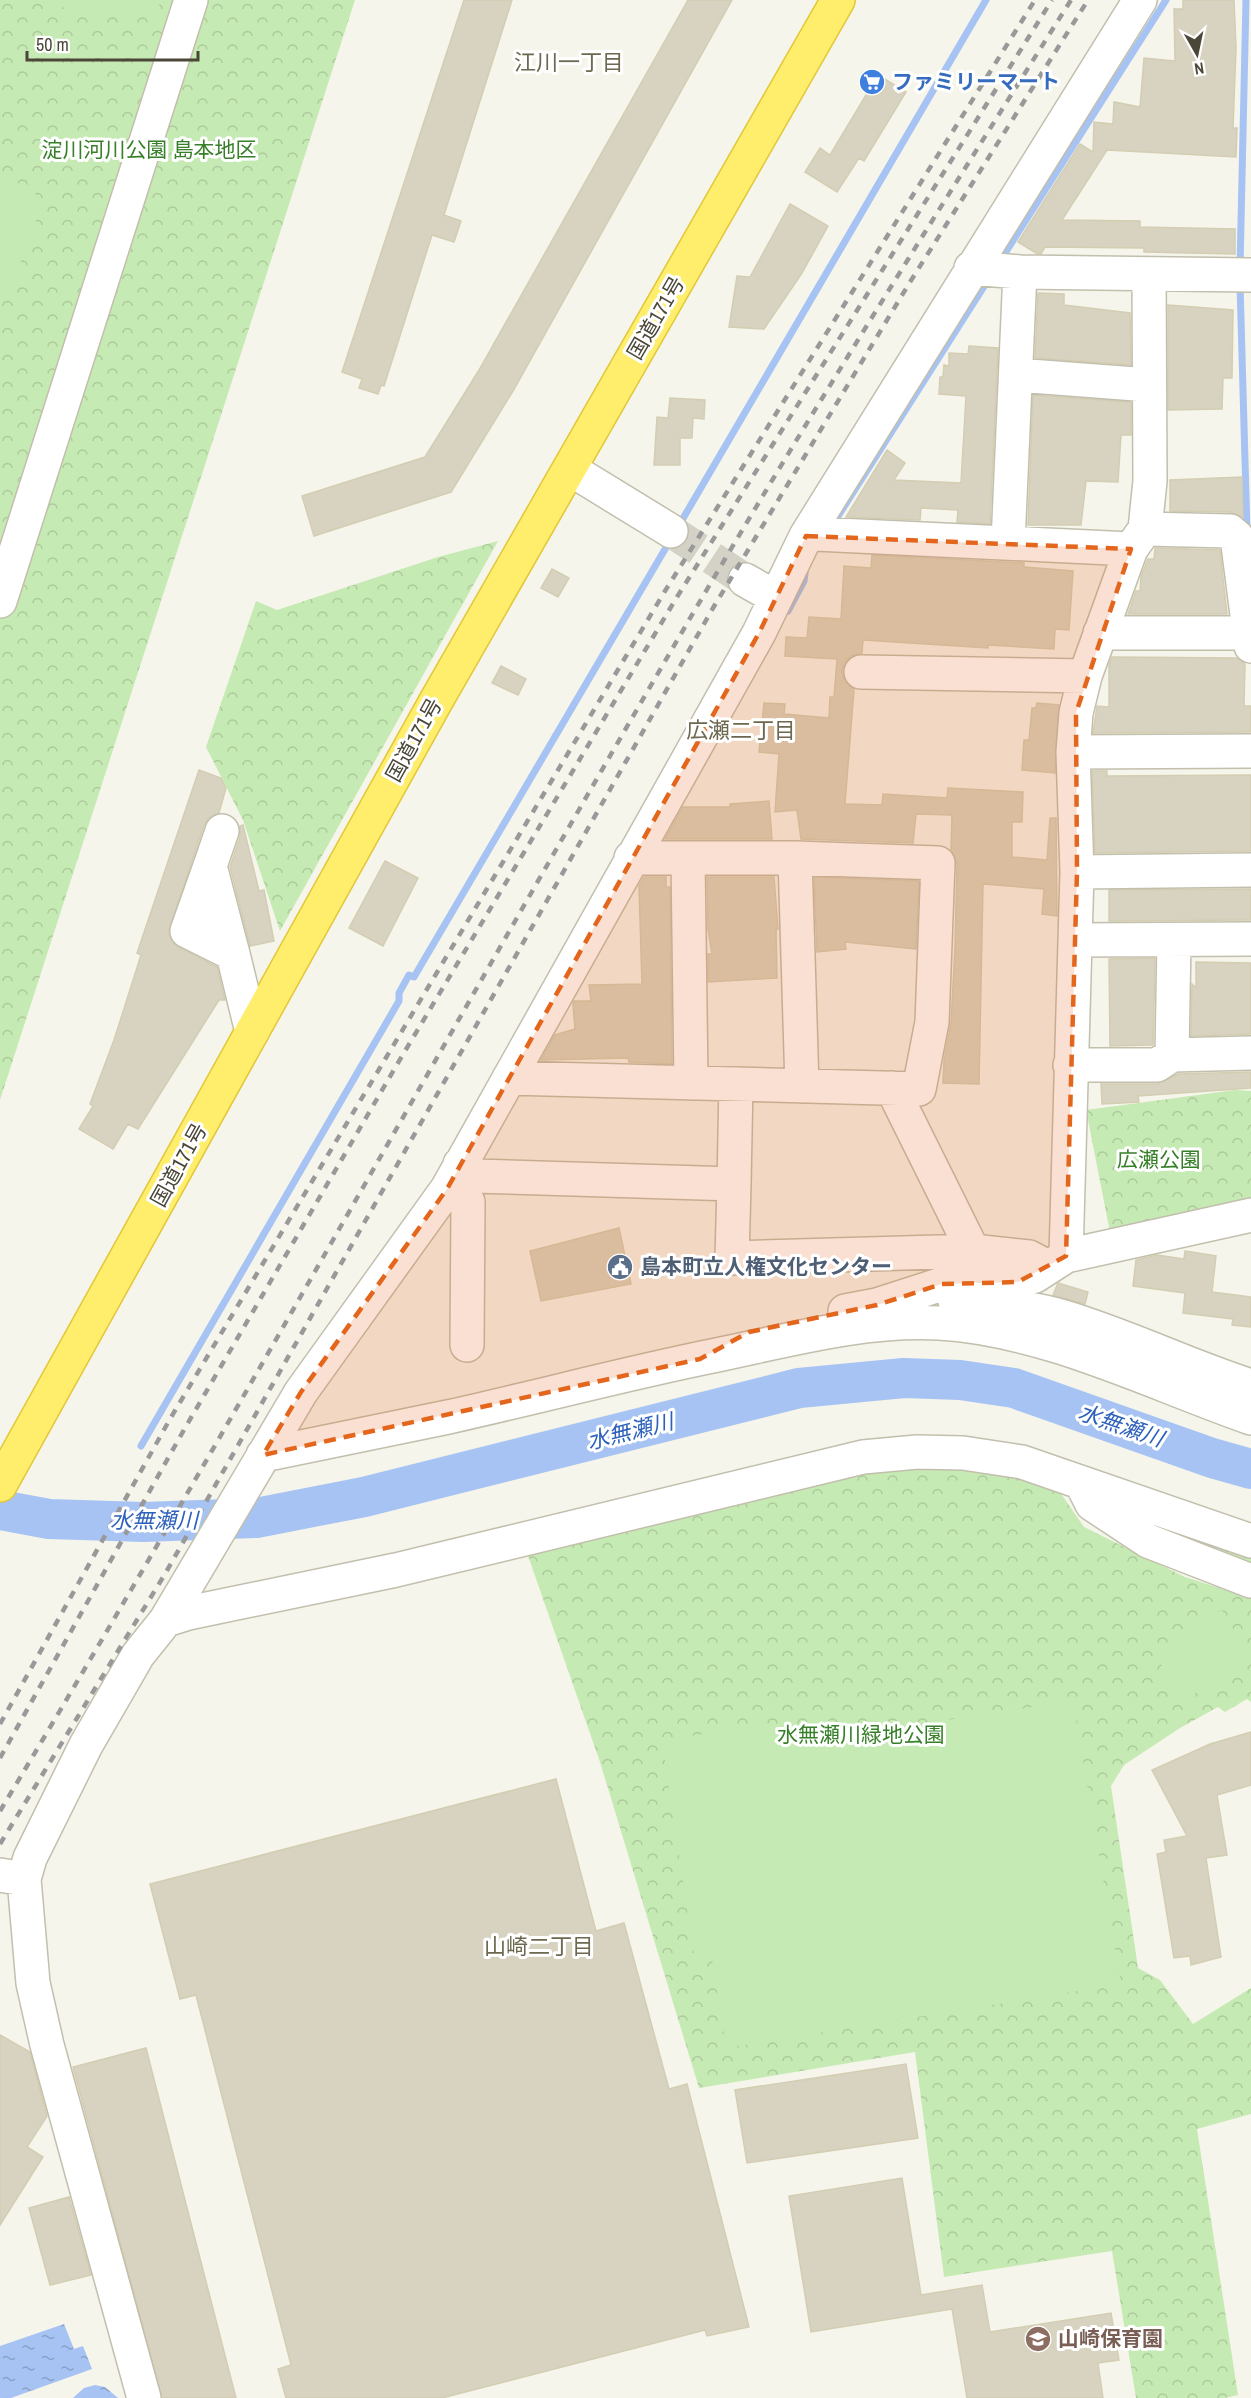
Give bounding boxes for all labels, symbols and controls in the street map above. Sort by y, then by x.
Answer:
scale bar [27,24,198,62]
north arrow [1167,24,1227,84]
text: 50 m [36,32,69,57]
district label: 江川一丁目 [514,47,624,77]
text: N [1193,57,1206,80]
supermarket icon: ファミリーマート [857,67,887,97]
place label: ファミリーマート [892,67,1060,96]
park label: 淀川河川公園 島本地区 [42,135,256,164]
street label: 国道171号 [620,271,691,365]
street label: 国道171号 [379,693,448,787]
district label: 広瀬二丁目 [686,715,796,745]
street label: 国道171号 [144,1118,213,1212]
park label: 広瀬公園 [1117,1145,1201,1174]
public building icon: 島本町立人権文化センター [605,1252,635,1282]
place label: 島本町立人権文化センター [640,1252,892,1281]
water label: 水無瀬川 [1075,1396,1169,1454]
water label: 水無瀬川 [584,1405,678,1456]
water label: 水無瀬川 [110,1505,200,1535]
park label: 水無瀬川緑地公園 [777,1720,945,1749]
district label: 山崎二丁目 [484,1931,594,1961]
school or university icon: 山崎保育園 [1023,2324,1053,2354]
place label: 山崎保育園 [1058,2324,1163,2353]

